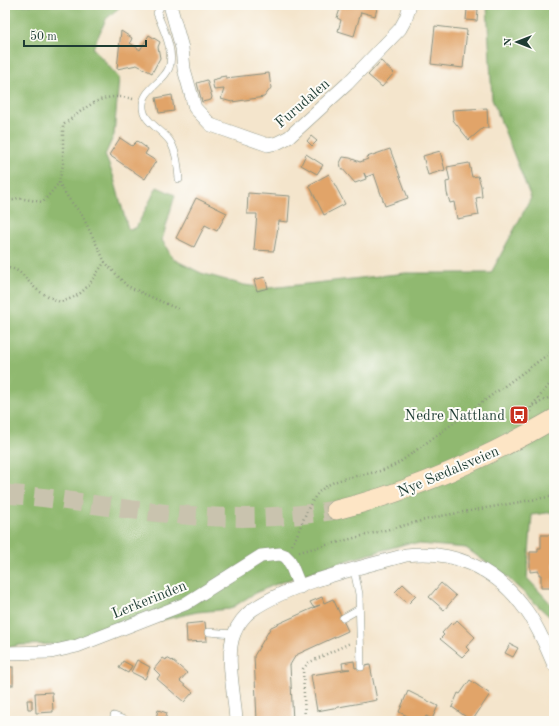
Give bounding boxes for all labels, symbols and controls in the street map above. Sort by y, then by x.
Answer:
scale bar [24,22,146,48]
north arrow [497,22,537,62]
text: 50 m [30,30,57,43]
text: N [503,37,514,46]
street label: Furudalen [273,77,333,132]
bus stop icon: Nedre Nattland [508,404,530,426]
place label: Nedre Nattland [405,409,505,424]
street label: Nye Sædalsveien [396,444,502,501]
street label: Lerkerinden [110,579,189,622]

